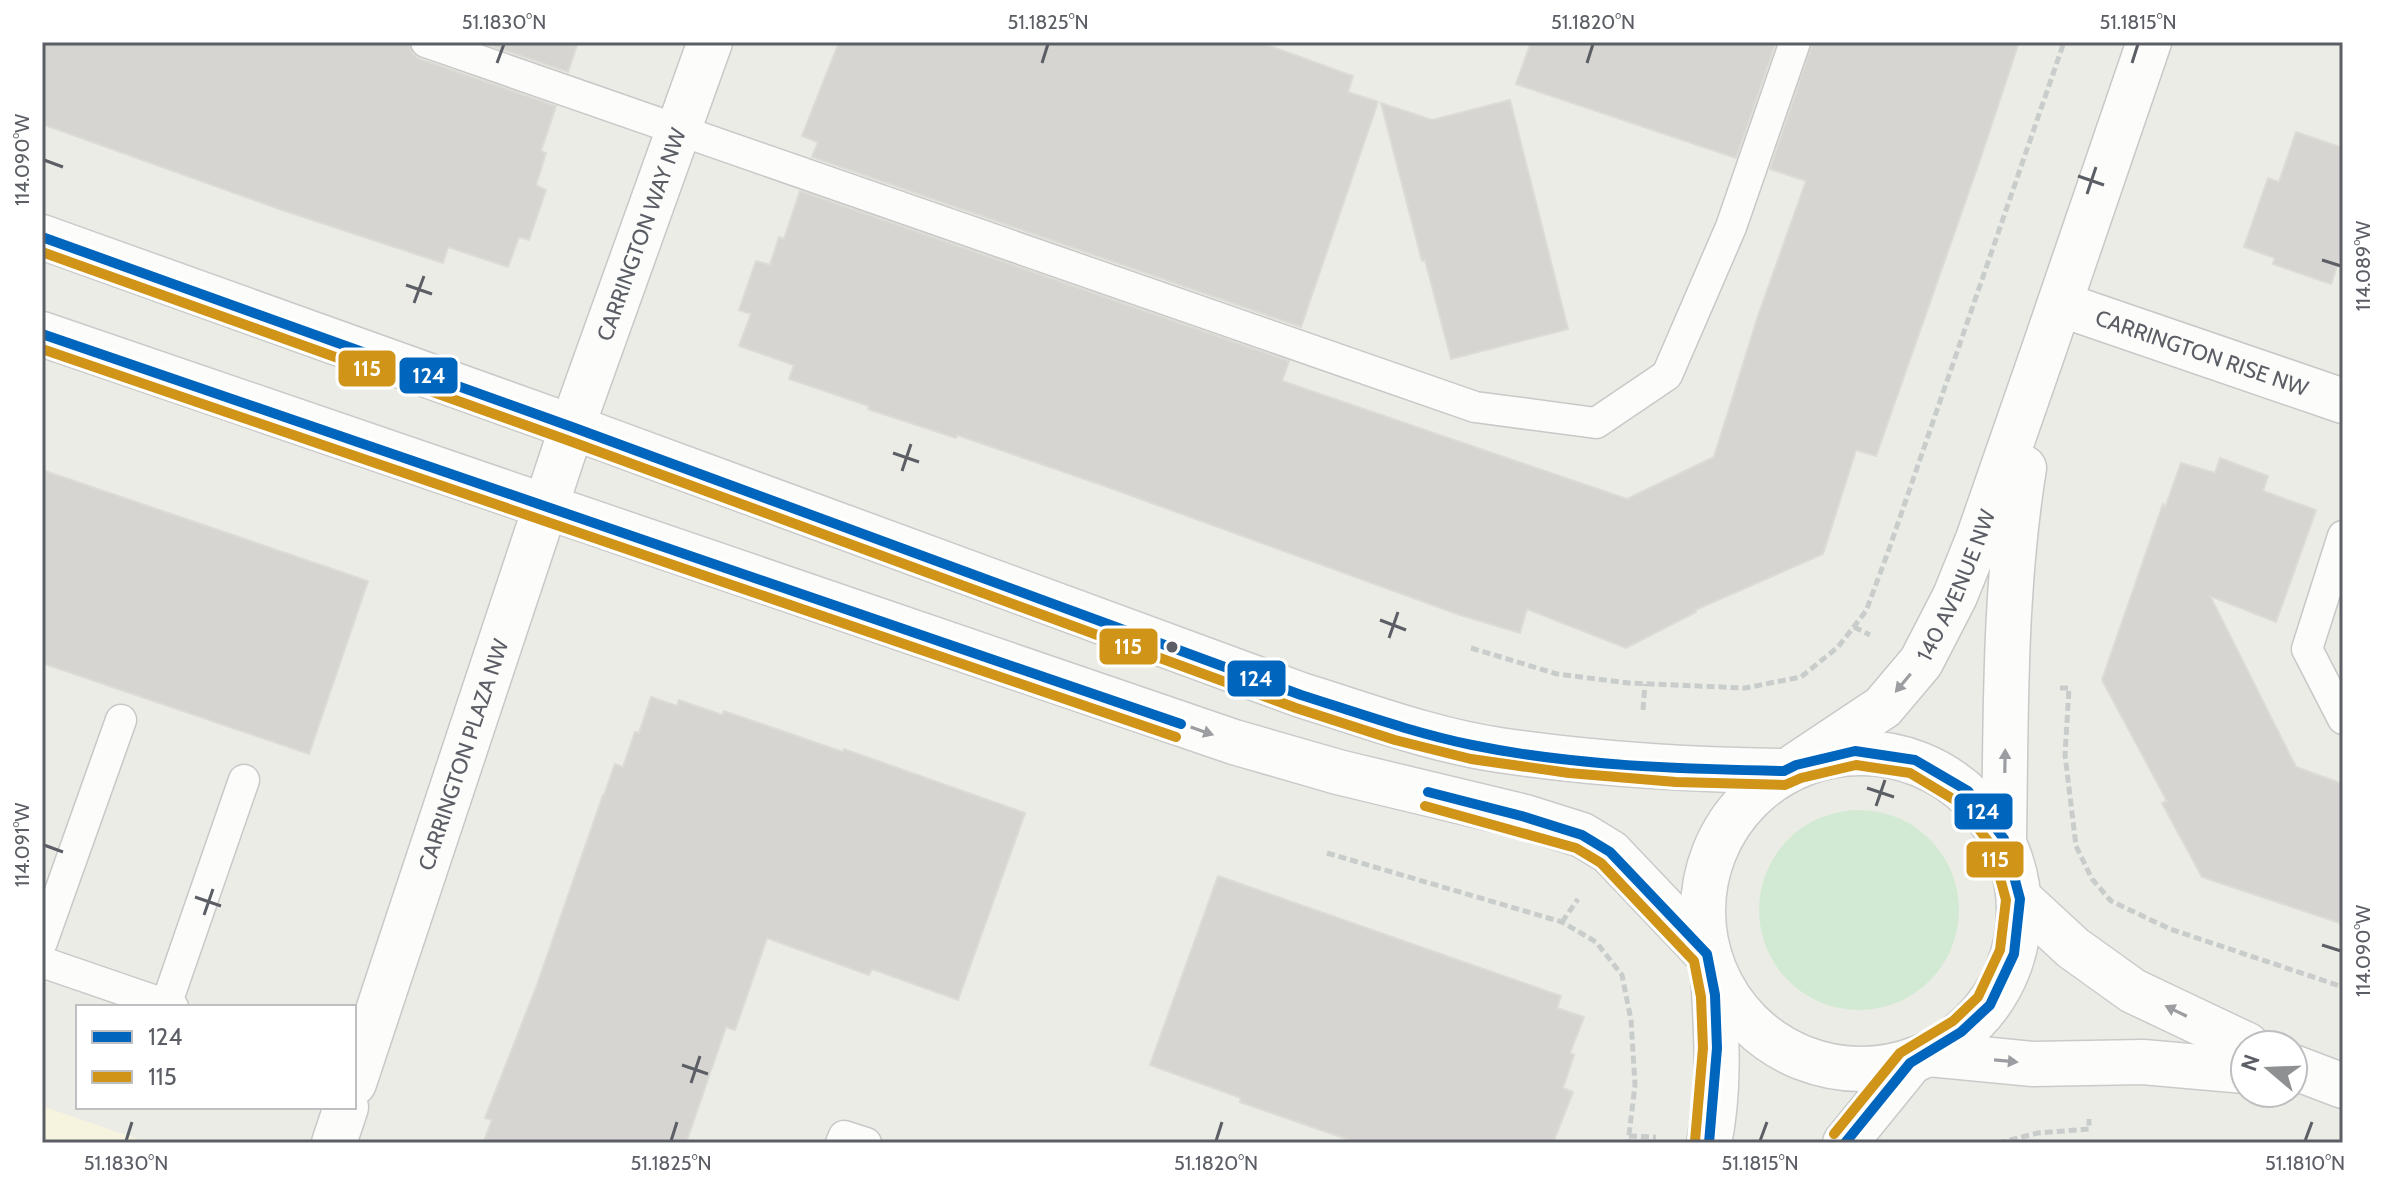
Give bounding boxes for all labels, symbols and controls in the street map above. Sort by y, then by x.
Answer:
text: 51.1830°N [462,10,546,34]
text: 51.1825°N [1007,10,1089,34]
text: 51.1820°N [1551,10,1635,34]
text: 51.1815°N [2099,10,2177,34]
text: 114.090°W [10,114,34,206]
street label: CARRINGTON WAY NW [591,124,692,344]
text: 114.089°W [2351,221,2375,311]
street label: CARRINGTON RISE NW [2092,304,2312,402]
line badge: 115 [337,349,397,388]
text: 115 [353,355,381,382]
line badge: 124 [398,356,459,395]
text: 124 [412,362,446,389]
street label: 140 AVENUE NW [1911,506,2001,666]
line badge: 115 [1098,627,1159,666]
text: 115 [1114,633,1142,660]
street label: CARRINGTON PLAZA NW [413,635,515,874]
unlabelled marker [1164,639,1180,655]
line badge: 124 [1226,659,1287,698]
text: 124 [1239,665,1273,692]
one-way arrow [1895,673,1912,693]
one-way arrow [1190,726,1214,738]
one-way arrow [1999,748,2011,773]
line badge: 124 [1953,792,2014,831]
text: 124 [1966,798,2000,825]
text: 114.091°W [10,803,34,887]
line badge: 115 [1965,840,2025,879]
text: 115 [1981,846,2009,873]
text: 114.090°W [2351,905,2375,997]
one-way arrow [2165,1004,2188,1018]
legend [76,1005,356,1109]
text: 124 [148,1022,182,1051]
north arrow [2229,1029,2309,1109]
text: N [2235,1051,2266,1074]
one-way arrow [1994,1055,2019,1068]
text: 115 [148,1062,177,1091]
text: 51.1830°N [84,1151,168,1175]
text: 51.1825°N [630,1151,712,1175]
text: 51.1820°N [1174,1151,1258,1175]
text: 51.1815°N [1721,1151,1799,1175]
text: 51.1810°N [2265,1151,2345,1175]

